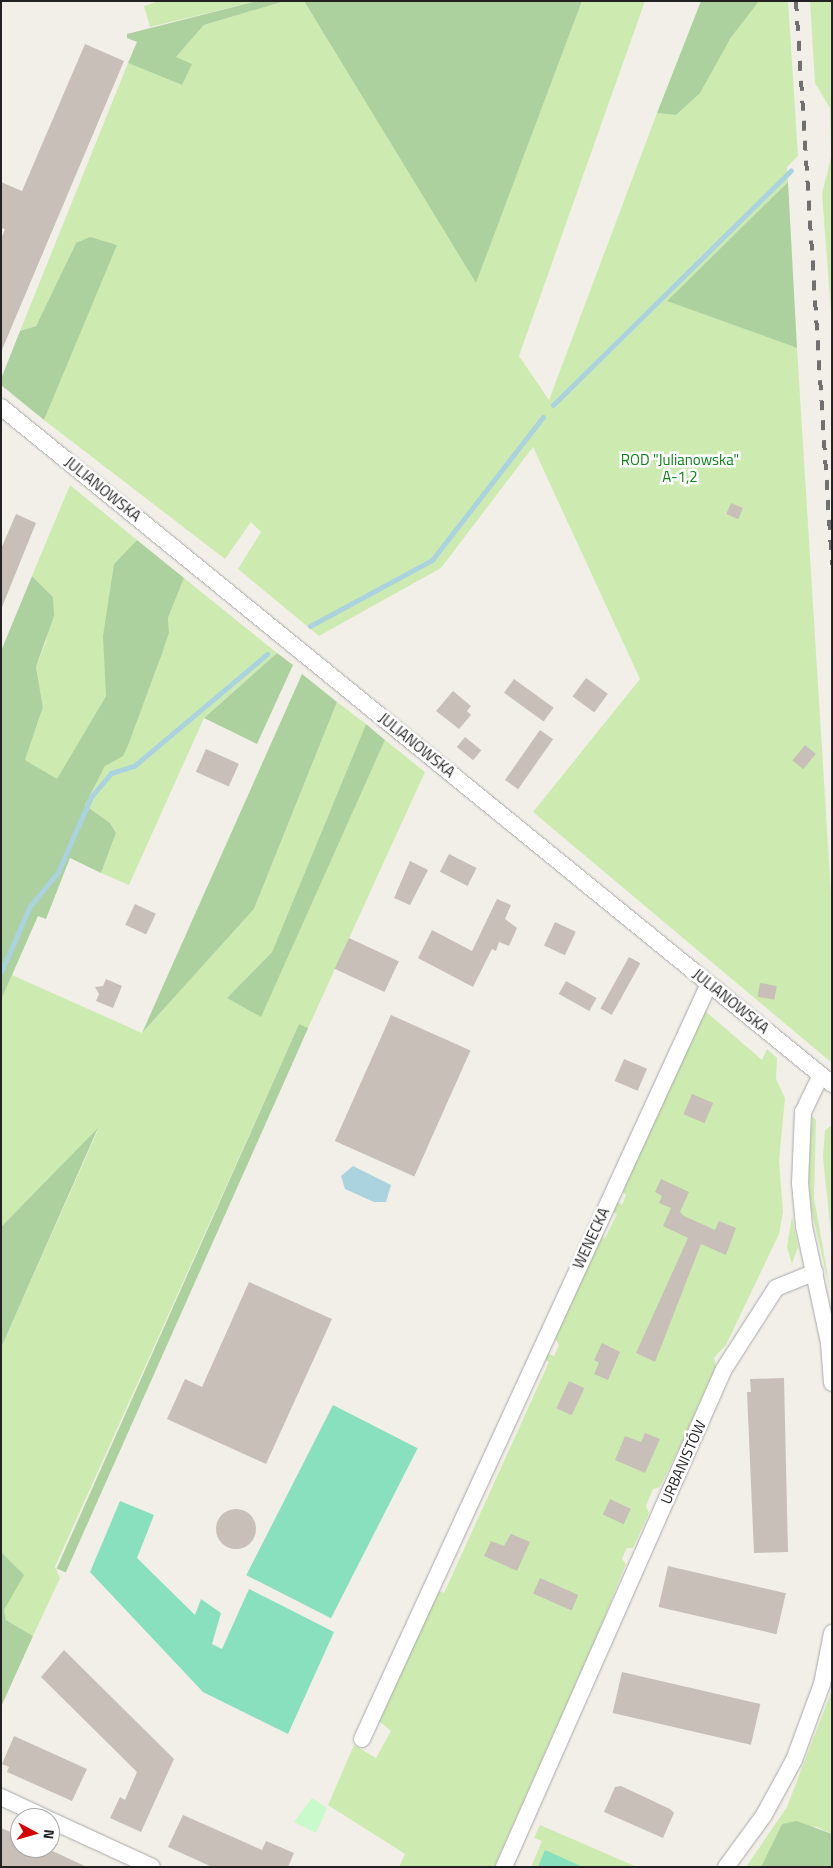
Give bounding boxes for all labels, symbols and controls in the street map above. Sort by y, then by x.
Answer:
park label: ROD "Julianowska" A-1,2 [621,450,739,485]
street label: JULIANOWSKA [61,453,145,525]
street label: JULIANOWSKA [375,709,459,781]
street label: JULIANOWSKA [689,965,773,1037]
street label: WENECKA [569,1204,613,1272]
street label: URBANISTÓW [657,1417,709,1507]
north arrow [10,1808,60,1858]
text: N [38,1829,60,1840]

